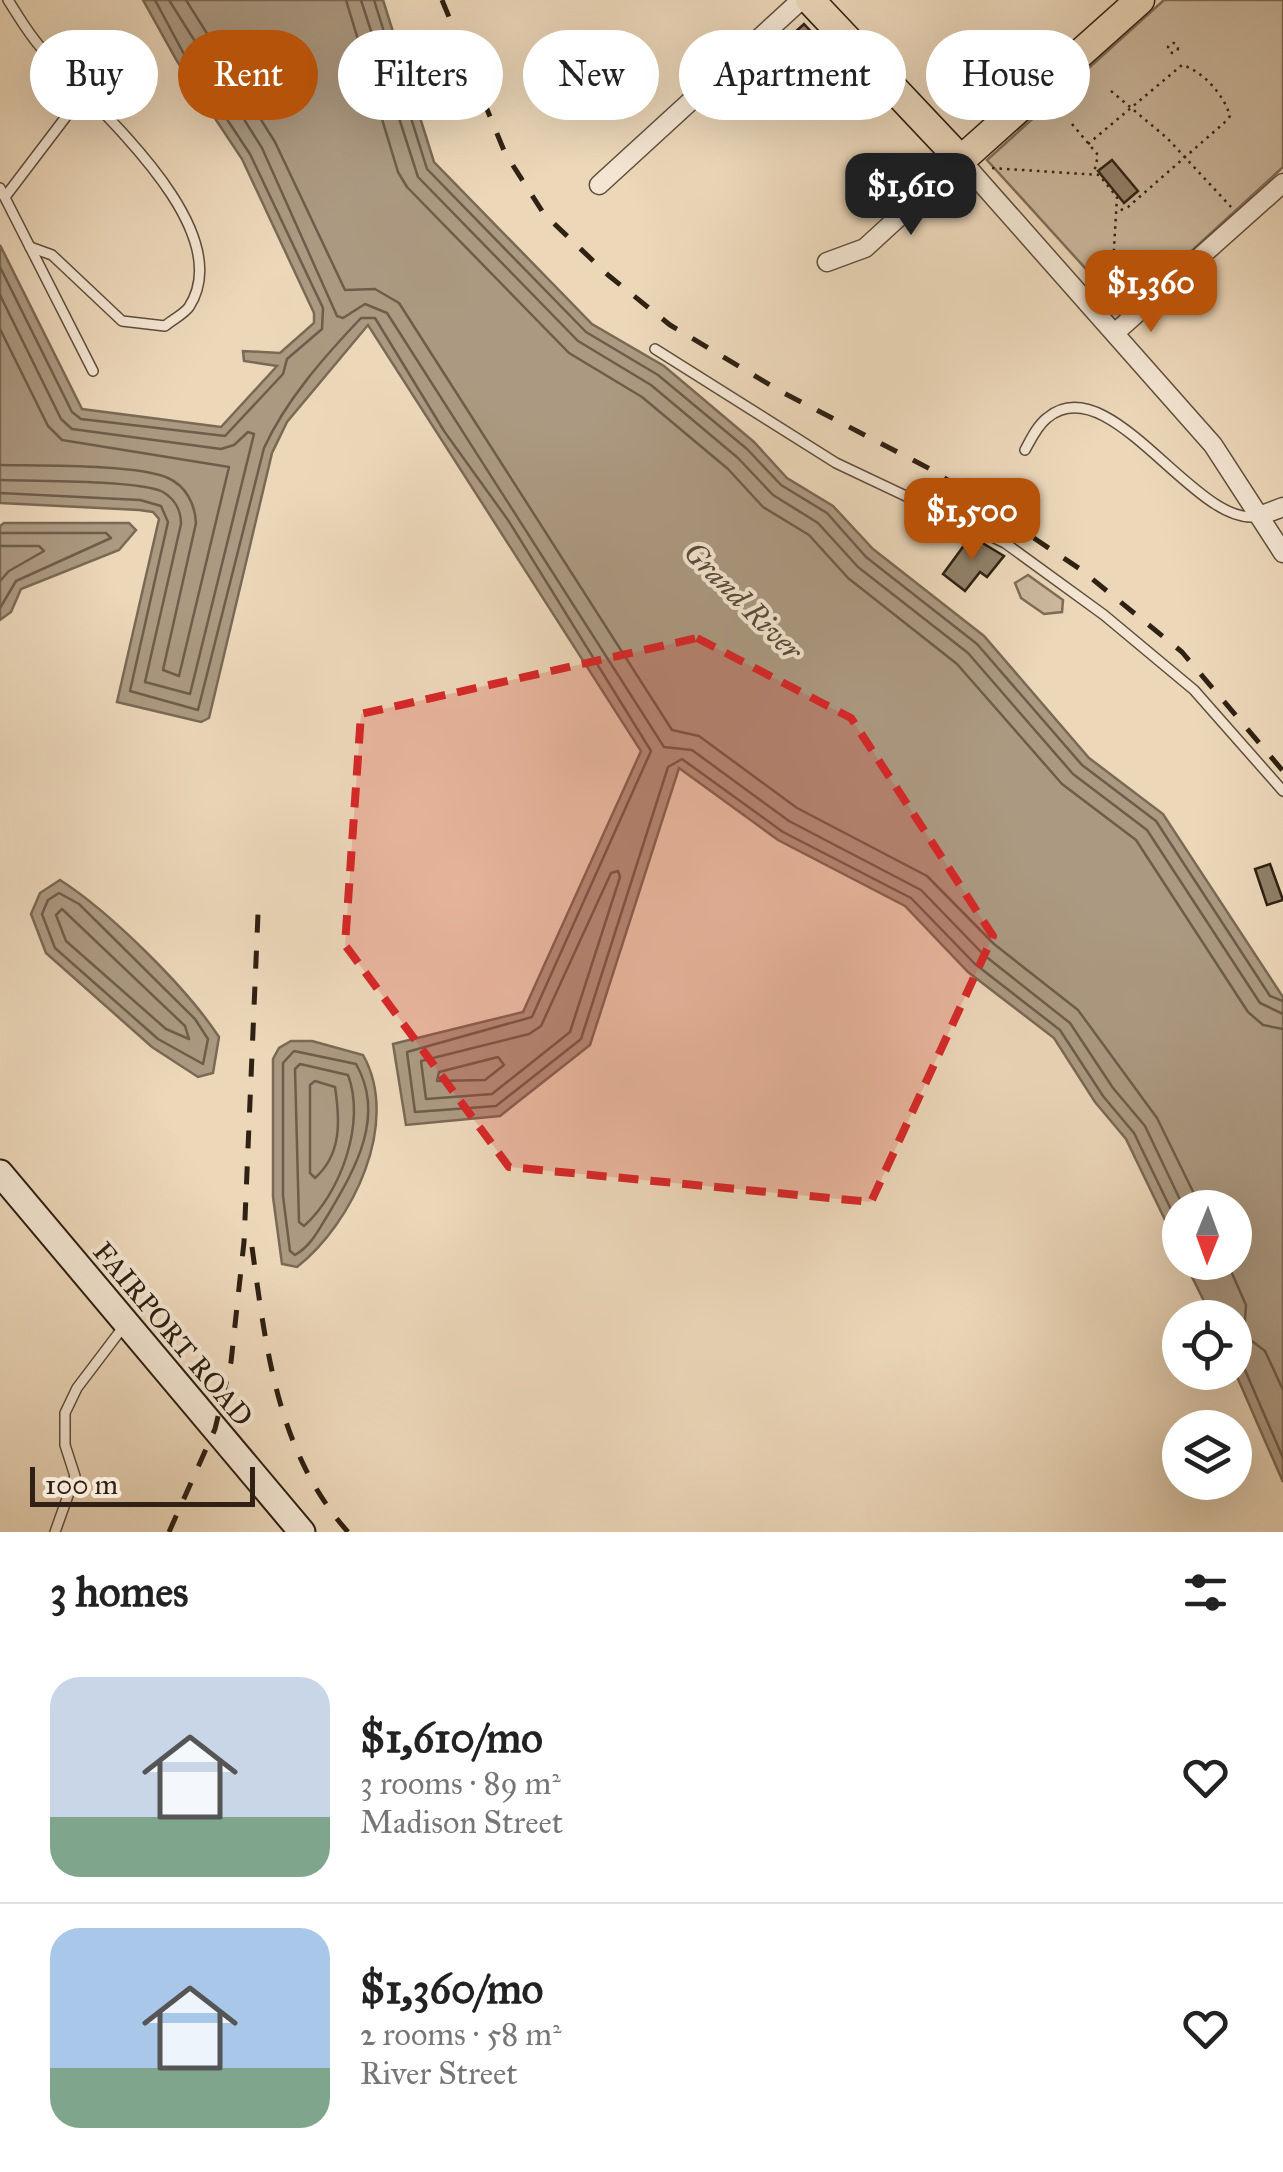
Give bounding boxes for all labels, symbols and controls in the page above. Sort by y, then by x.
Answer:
chip: Buy [30,30,158,120]
chip: Rent [178,30,318,120]
chip: Filters [338,30,503,120]
chip: New [523,30,659,120]
chip: Apartment [679,30,906,120]
chip: House [926,30,1090,120]
pin: $1,610 [830,153,992,238]
text: $1,610 [867,166,955,205]
pin: $1,360 [1070,250,1232,335]
text: $1,360 [1107,263,1195,302]
pin: $1,500 [891,478,1053,563]
text: $1,500 [926,491,1018,530]
water label: Grand River [676,534,811,669]
north arrow [1162,1190,1252,1280]
map controls [1162,1190,1252,1500]
street label: FAIRPORT ROAD [86,1235,260,1433]
button: locate [1162,1300,1252,1390]
button: layers [1162,1410,1252,1500]
scale bar [30,1462,255,1506]
text: 100 m [45,1467,118,1502]
icon: filters [1178,1565,1233,1620]
text: 3 homes [50,1566,188,1618]
text: $1,610/mo [360,1712,543,1764]
icon: home [130,1717,250,1837]
icon: heart [1178,1750,1233,1805]
text: 3 rooms · 89 m² [360,1764,561,1803]
text: Madison Street [360,1803,563,1842]
text: $1,360/mo [360,1963,543,2015]
icon: home [130,1968,250,2088]
icon: heart [1178,2001,1233,2056]
text: 2 rooms · 58 m² [360,2015,561,2054]
text: River Street [360,2054,518,2093]

